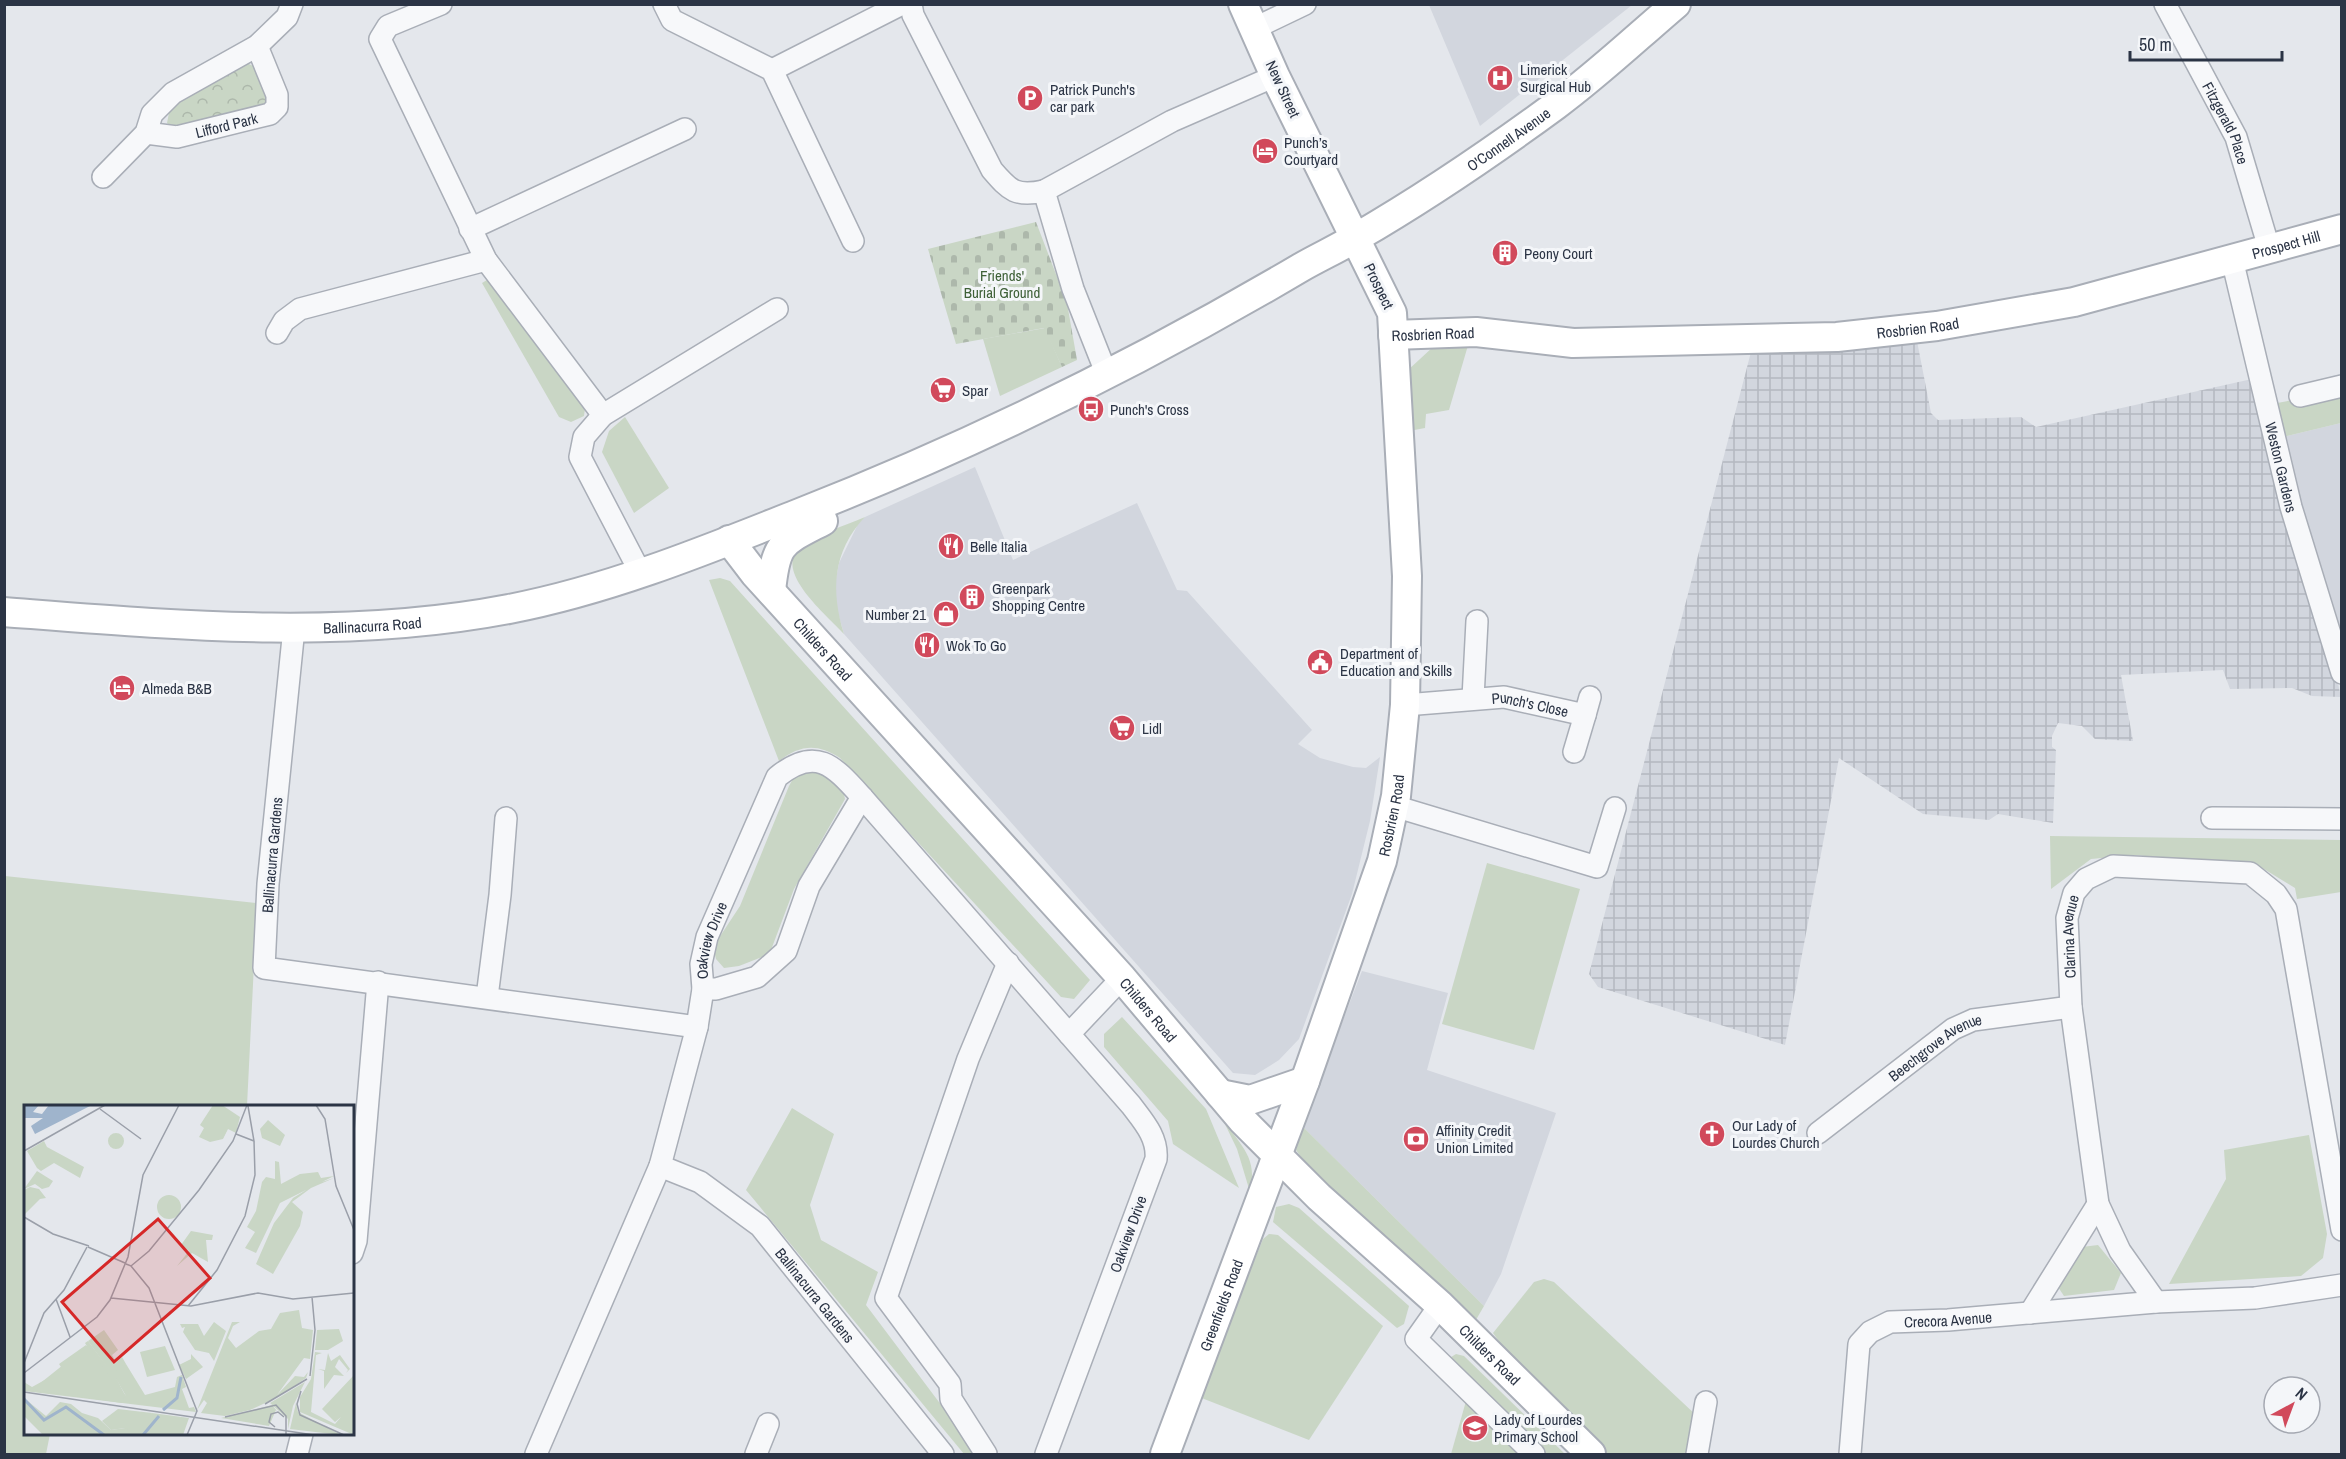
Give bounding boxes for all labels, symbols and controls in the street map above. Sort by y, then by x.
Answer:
scale bar [2130,24,2282,62]
text: 50 m [2139,32,2172,57]
street label: New Street [1261,57,1306,122]
place label: Limerick Surgical Hub [1520,59,1591,97]
hospital icon: Limerick Surgical Hub [1485,63,1515,93]
street label: Fitzgerald Place [2198,78,2254,167]
place label: Patrick Punch's car park [1050,79,1135,117]
parking icon: Patrick Punch's car park [1015,83,1045,113]
street label: O'Connell Avenue [1462,102,1554,176]
street label: Lifford Park [193,107,260,143]
place label: Punch’s Courtyard [1284,132,1338,170]
hotel icon: Punch’s Courtyard [1250,136,1280,166]
street label: Prospect Hill [2249,225,2322,264]
building icon: Peony Court [1490,238,1520,268]
place label: Peony Court [1524,243,1593,264]
street label: Prospect [1359,260,1399,313]
park label: Friends' Burial Ground [964,265,1040,303]
street label: Rosbrien Road [1875,312,1961,343]
street label: Rosbrien Road [1391,322,1475,346]
supermarket icon: Spar [928,375,958,405]
place label: Spar [962,380,988,401]
bus stop icon: Punch's Cross [1076,394,1106,424]
place label: Punch's Cross [1110,399,1189,420]
street label: Weston Gardens [2261,420,2303,515]
restaurant icon: Belle Italia [936,531,966,561]
place label: Belle Italia [970,536,1028,557]
place label: Greenpark Shopping Centre [992,578,1085,616]
building icon: Greenpark Shopping Centre [957,582,987,612]
shop icon: Number 21 [931,599,961,629]
place label: Number 21 [865,604,926,625]
street label: Ballinacurra Road [323,611,423,638]
street label: Childers Road [789,613,857,685]
restaurant icon: Wok To Go [912,630,942,660]
place label: Wok To Go [946,635,1007,656]
place label: Department of Education and Skills [1340,643,1452,681]
public building icon: Department of Education and Skills [1305,647,1335,677]
hotel icon: Almeda B&B [107,673,137,703]
place label: Almeda B&B [141,678,212,699]
street label: Punch's Close [1491,686,1571,722]
supermarket icon: Lidl [1107,713,1137,743]
place label: Lidl [1142,718,1162,739]
street label: Rosbrien Road [1373,774,1409,858]
street label: Ballinacurra Gardens [256,796,288,914]
street label: Clarina Avenue [2056,892,2084,979]
street label: Oakview Drive [690,898,732,980]
street label: Childers Road [1115,973,1182,1046]
street label: Beechgrove Avenue [1884,1008,1983,1086]
inset map [24,1105,354,1435]
place label: Our Lady of Lourdes Church [1732,1115,1820,1153]
church icon: Our Lady of Lourdes Church [1697,1119,1727,1149]
place label: Affinity Credit Union Limited [1435,1120,1513,1158]
bank icon: Affinity Credit Union Limited [1401,1124,1431,1154]
street label: Oakview Drive [1104,1192,1152,1275]
street label: Ballinacurra Gardens [771,1243,860,1347]
street label: Greenfields Road [1194,1256,1248,1354]
street label: Crecora Avenue [1904,1306,1993,1332]
street label: Childers Road [1455,1319,1525,1390]
north arrow [2262,1375,2322,1435]
text: N [2291,1382,2313,1405]
place label: Lady of Lourdes Primary School [1494,1409,1582,1447]
school or university icon: Lady of Lourdes Primary School [1460,1413,1490,1443]

